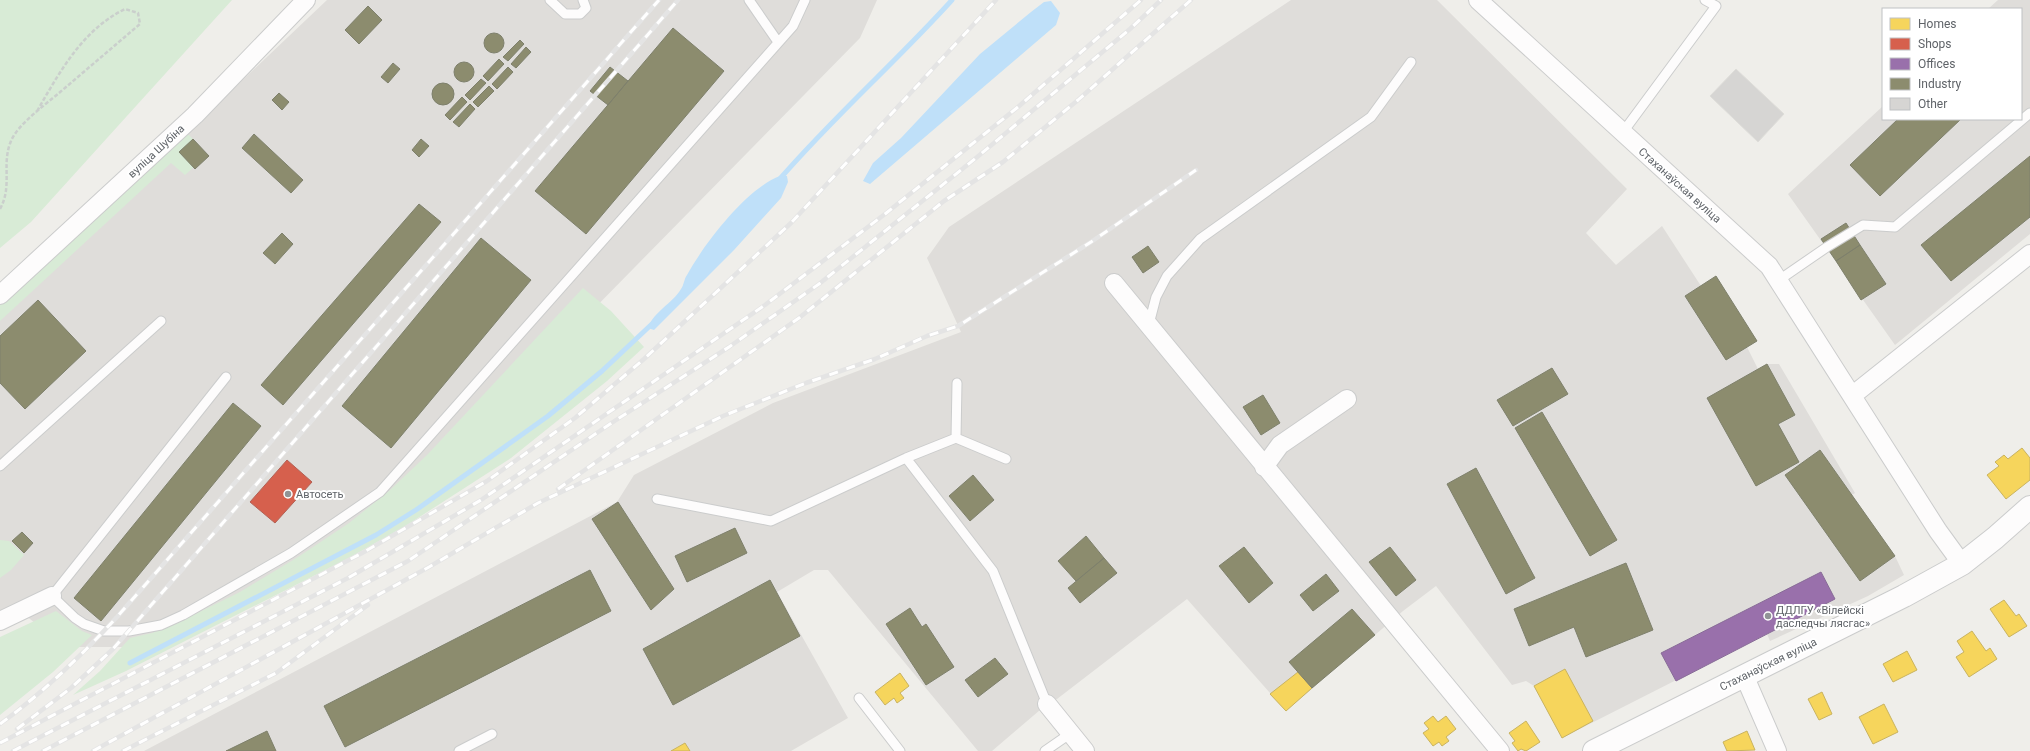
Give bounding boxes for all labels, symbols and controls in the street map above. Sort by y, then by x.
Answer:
legend [1882,8,2022,120]
text: Homes [1918,17,1956,31]
text: Shops [1918,37,1952,51]
text: Offices [1918,57,1955,71]
text: Industry [1918,77,1962,91]
text: Other [1918,97,1947,111]
street label: вуліца Шубіна [126,122,187,181]
street label: Стаханаўская вуліца [1636,145,1724,226]
place label: Автосеть [296,488,344,501]
marker: Автосеть [283,489,293,499]
place label: ДДЛГУ «Вілейскі даследчы лясгас» [1776,604,1870,630]
marker: ДДЛГУ «Вілейскі даследчы лясгас» [1763,611,1773,621]
street label: Стаханаўская вуліца [1718,635,1819,694]

